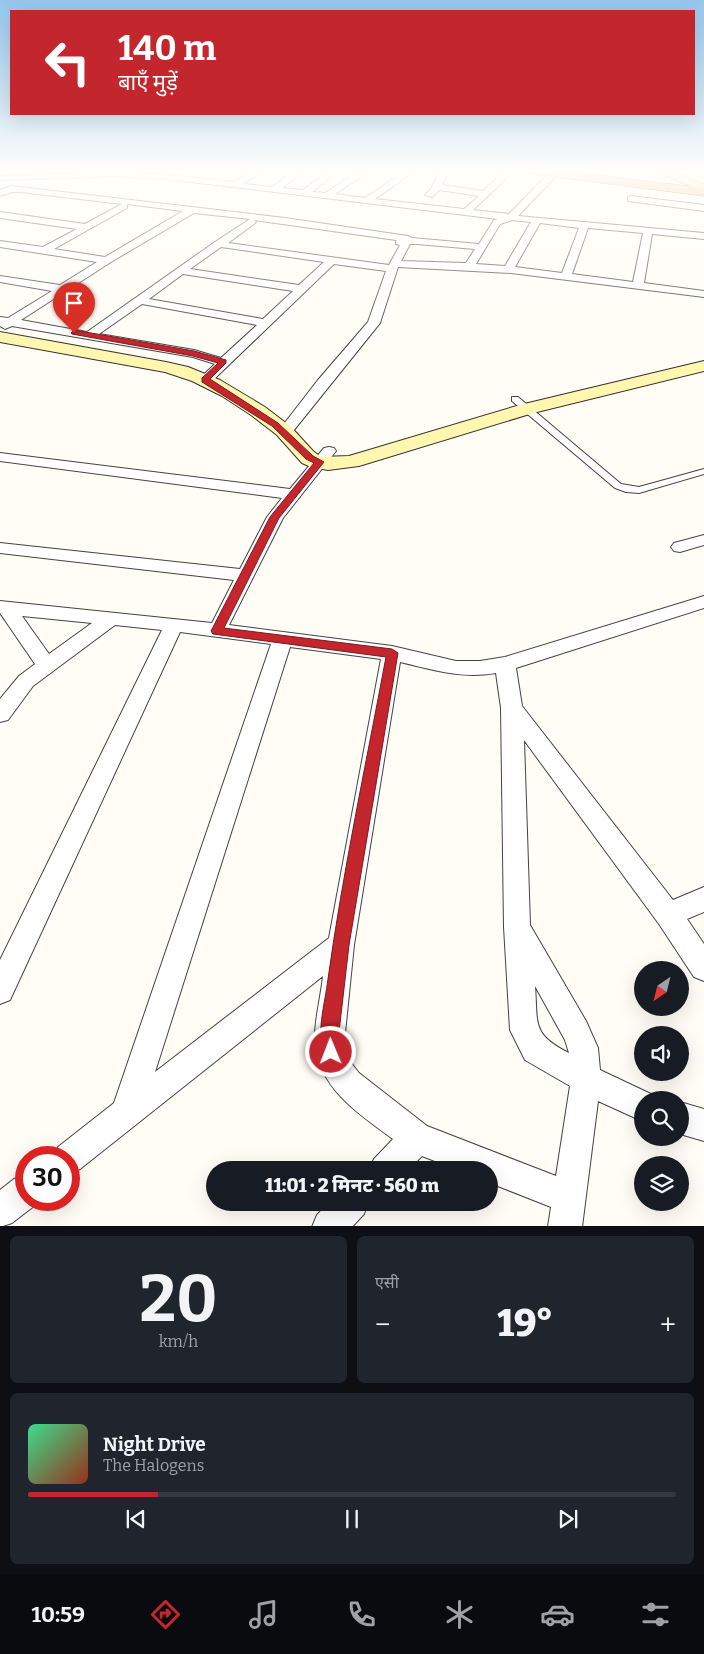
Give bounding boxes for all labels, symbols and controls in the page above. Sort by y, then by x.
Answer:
text: 140 m [118,27,216,69]
icon: left [35,30,100,95]
text: बाएँ मुड़ें [118,69,178,96]
pin [53,282,95,333]
icon: arrive [60,289,88,317]
north arrow [634,961,689,1016]
map controls [634,961,689,1211]
position arrow [304,1025,356,1077]
button: sound [634,1026,689,1081]
button: search [634,1091,689,1146]
speed limit sign: 30 [15,1146,80,1211]
button: layers [634,1156,689,1211]
text: 11:01 · 2 मिनट · 560 m [265,1174,439,1197]
text: 20 [140,1260,217,1338]
text: एसी [375,1273,399,1292]
text: 19° [497,1300,553,1346]
text: − [375,1308,390,1341]
text: + [660,1308,676,1341]
text: km/h [159,1332,198,1351]
text: Night Drive [103,1433,206,1456]
text: The Halogens [103,1456,204,1475]
icon: previous [122,1505,150,1533]
icon: pause [338,1505,366,1533]
icon: next [554,1505,582,1533]
icon: directions [148,1597,183,1632]
icon: music [246,1597,281,1632]
icon: phone [344,1597,379,1632]
icon: climate [442,1597,477,1632]
icon: car [540,1597,575,1632]
icon: filters [638,1597,673,1632]
text: 10:59 [31,1601,85,1628]

